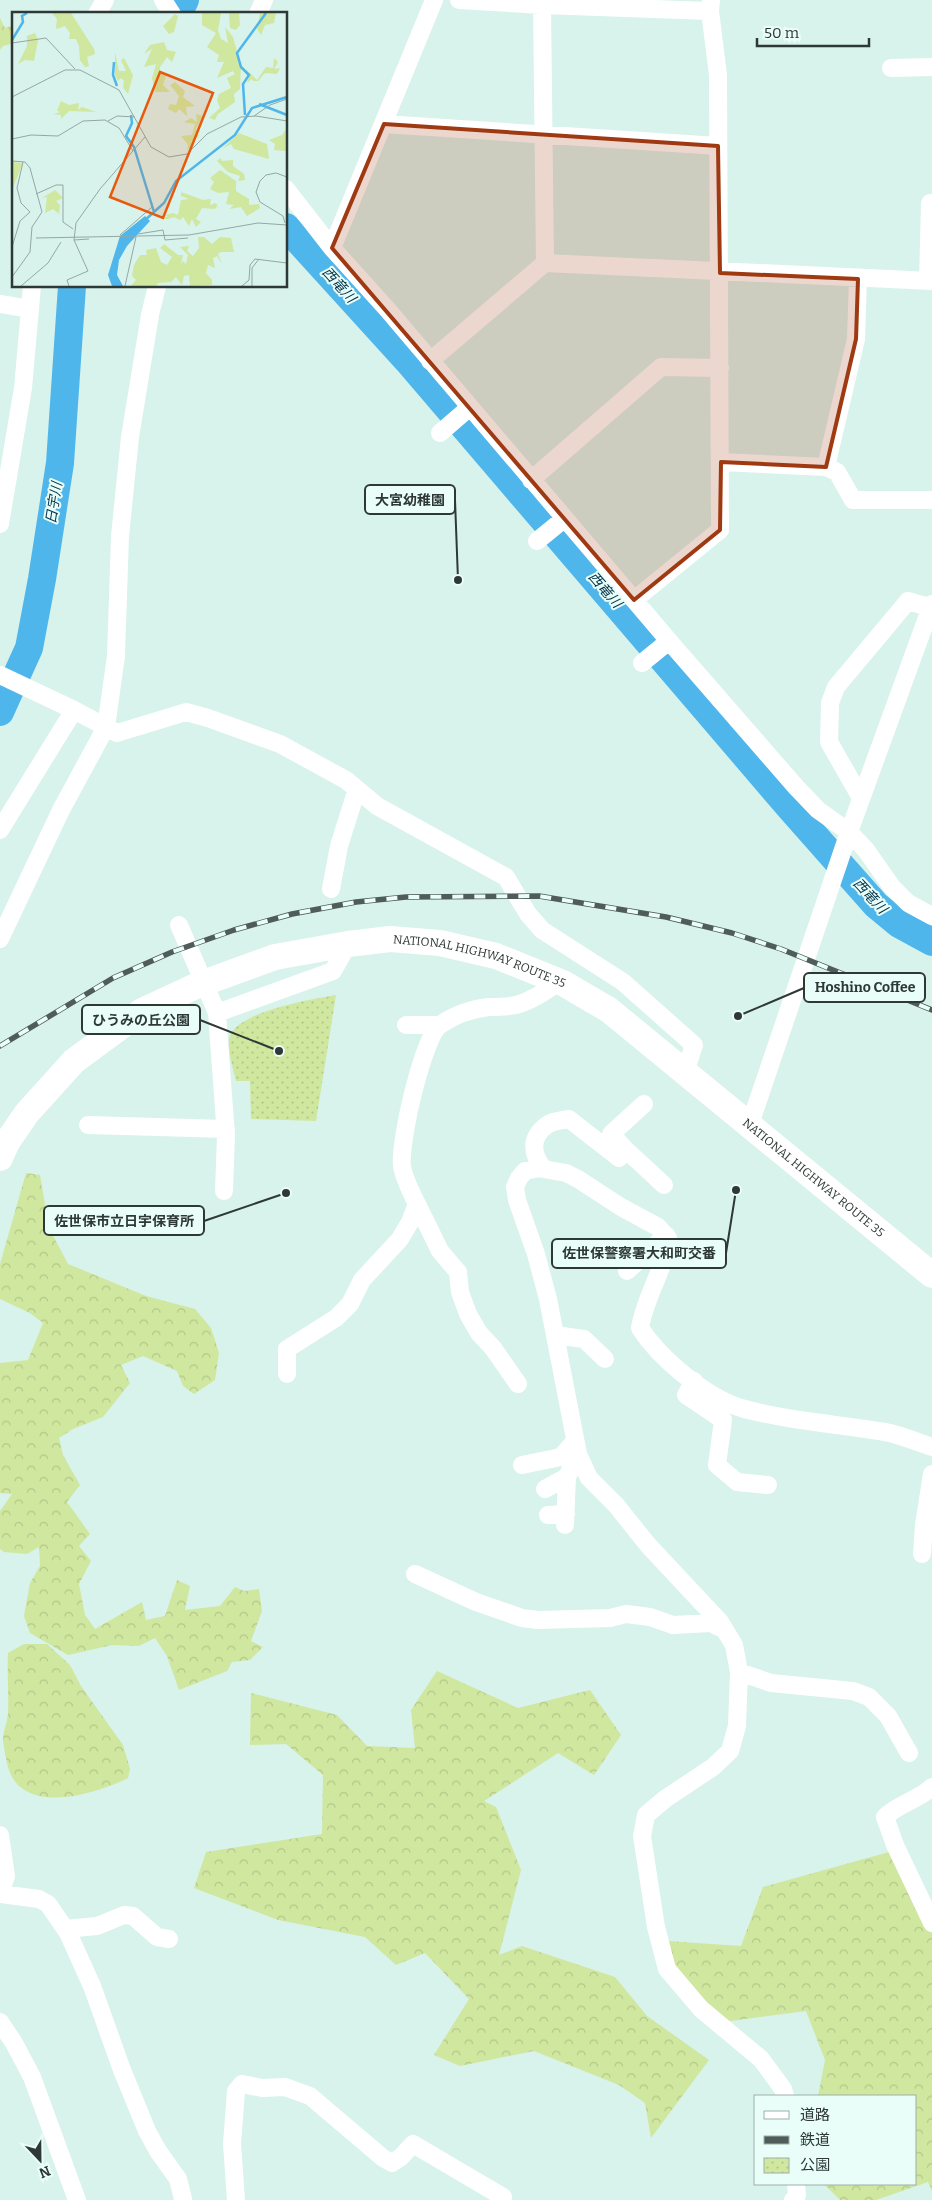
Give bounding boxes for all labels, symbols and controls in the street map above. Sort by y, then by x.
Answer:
inset map [12,12,288,288]
scale bar [757,15,870,47]
text: 50 m [764,24,800,42]
water label: 西竜川 [319,264,361,308]
water label: 日宇川 [42,479,66,525]
callout: 大宮幼稚園 [365,485,455,514]
text: 大宮幼稚園 [375,492,445,509]
water label: 西竜川 [585,569,627,613]
water label: 西竜川 [849,875,892,919]
street label: NATIONAL HIGHWAY ROUTE 35 [393,932,568,990]
callout: Hoshino Coffee [804,973,925,1002]
text: Hoshino Coffee [815,979,916,996]
callout: ひうみの丘公園 [82,1005,200,1034]
text: ひうみの丘公園 [92,1012,190,1029]
street label: NATIONAL HIGHWAY ROUTE 35 [740,1115,887,1240]
callout: 佐世保市立日宇保育所 [44,1206,204,1235]
text: 佐世保市立日宇保育所 [54,1213,194,1230]
callout: 佐世保警察署大和町交番 [552,1239,726,1268]
text: 佐世保警察署大和町交番 [562,1245,716,1262]
legend [754,2095,917,2185]
text: 道路 [800,2106,830,2124]
text: 鉄道 [800,2131,830,2149]
north arrow [15,2135,65,2185]
text: 公園 [800,2156,830,2174]
text: N [36,2162,53,2182]

